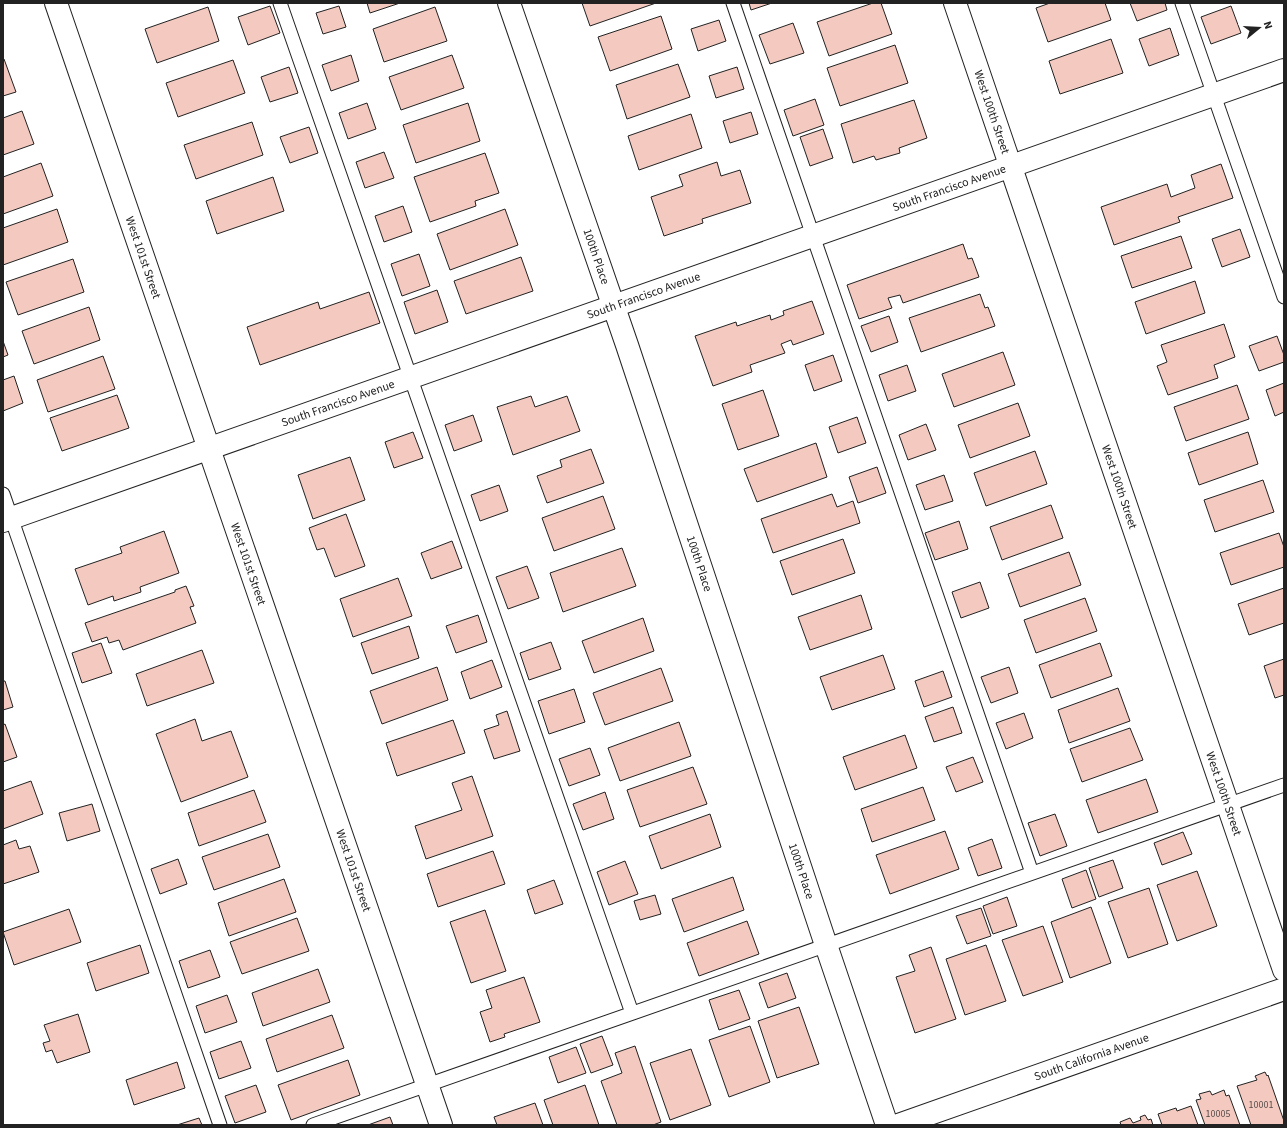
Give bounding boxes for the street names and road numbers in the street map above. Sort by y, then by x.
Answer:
street label: West 100th Street [969,68,1014,156]
street label: South Francisco Avenue [890,161,1008,216]
street label: West 101st Street [121,214,165,301]
street label: 100th Place [578,226,613,287]
street label: South Francisco Avenue [585,268,703,324]
street label: South Francisco Avenue [279,376,397,431]
street label: West 100th Street [1097,443,1141,531]
street label: West 101st Street [226,521,270,607]
street label: 100th Place [682,533,716,594]
street label: West 100th Street [1201,749,1246,838]
street label: West 101st Street [331,827,375,914]
street label: 100th Place [784,841,818,901]
street label: South California Avenue [1032,1029,1151,1085]

